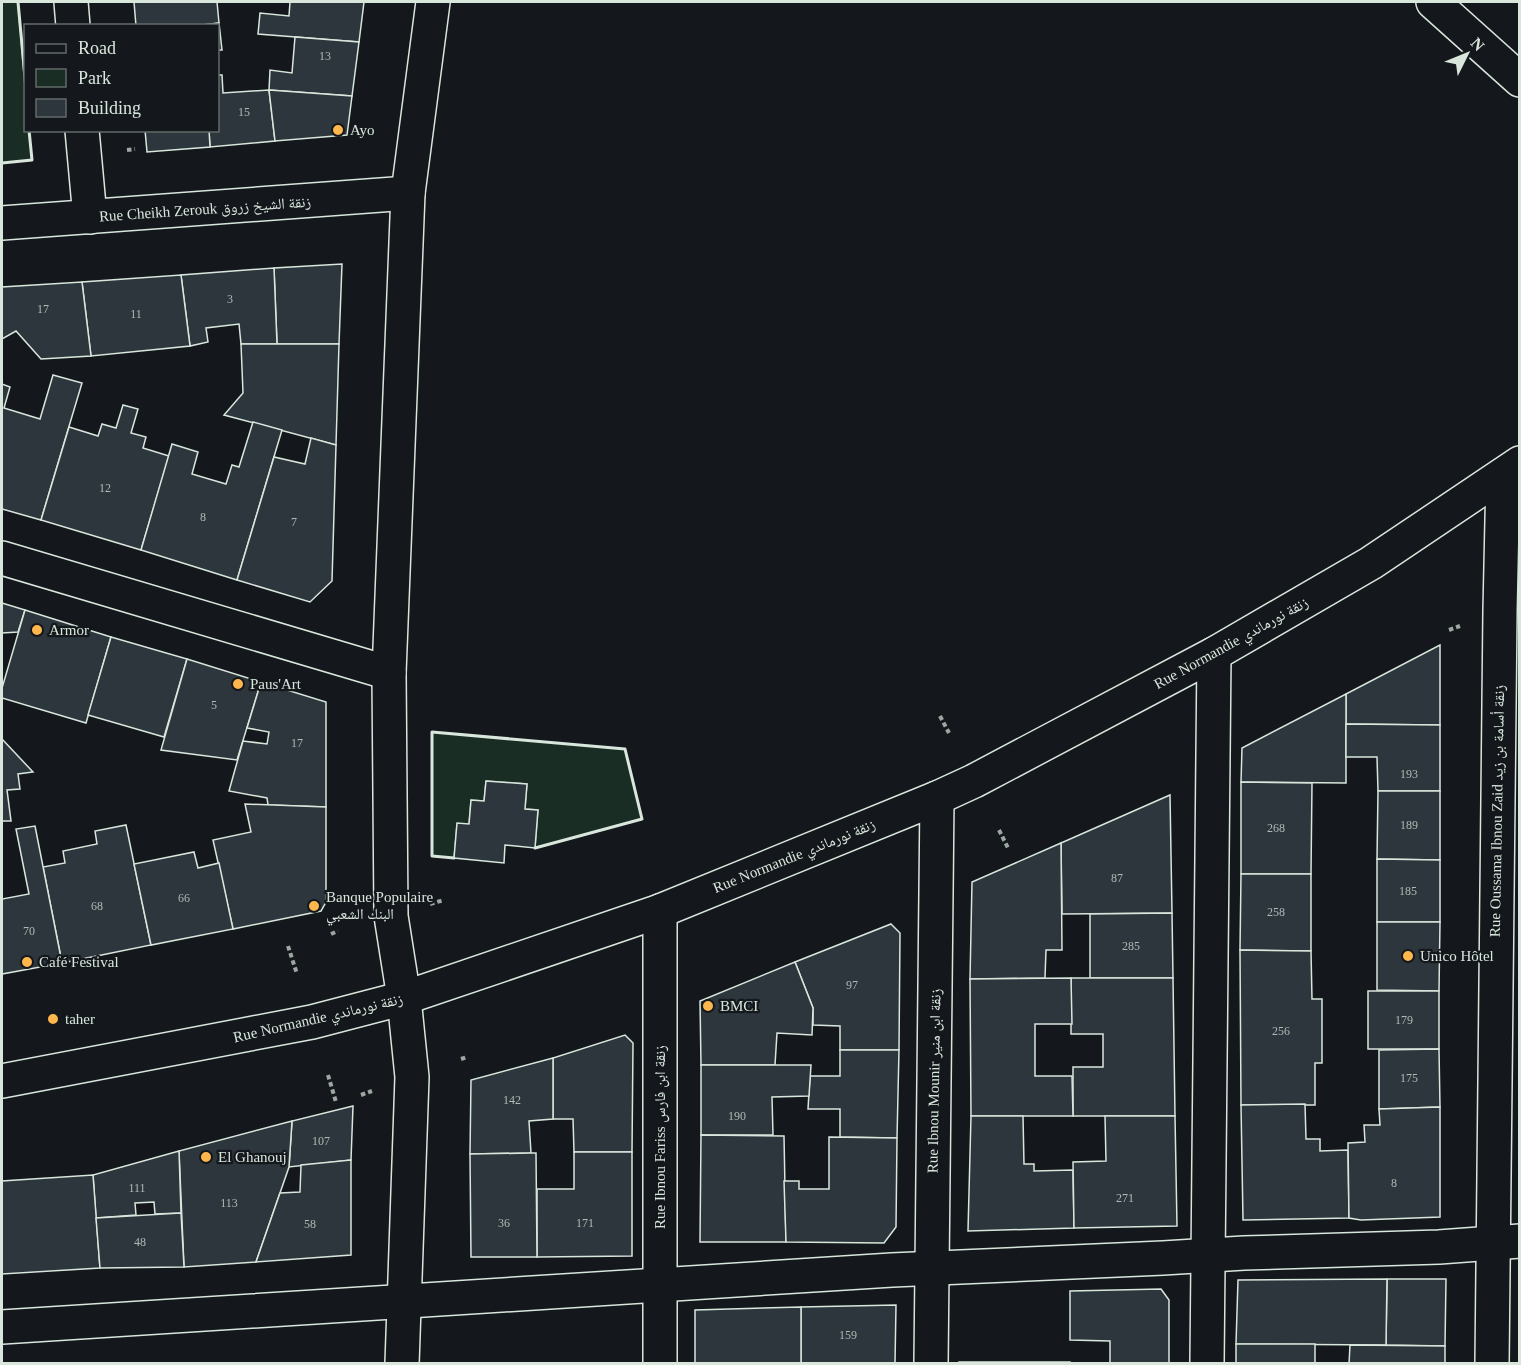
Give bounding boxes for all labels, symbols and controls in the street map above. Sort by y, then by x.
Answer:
legend [24,24,219,132]
north arrow [1437,24,1497,84]
text: N [1467,34,1488,54]
text: Road [78,38,116,58]
house number: 13 [319,49,331,63]
text: Park [78,68,111,88]
text: Building [78,98,141,118]
house number: 15 [238,105,250,119]
place label: Ayo [350,122,374,138]
marker: Ayo [331,123,345,137]
street label: Rue Cheikh Zerouk زنقة الشيخ زروق [98,194,312,226]
house number: 3 [227,292,233,306]
house number: 17 [37,302,49,316]
house number: 11 [130,307,142,321]
house number: 12 [99,481,111,495]
house number: 8 [200,510,206,524]
house number: 7 [291,515,297,529]
street label: Rue Normandie زنقة نورماندي [1151,594,1313,695]
place label: Armor [49,622,89,638]
marker: Armor [30,623,44,637]
place label: Paus'Art [250,676,302,692]
marker: Paus'Art [231,677,245,691]
street label: Rue Oussama Ibnou Zaid زنقة أسامة بن زيد [1486,685,1509,937]
house number: 5 [211,698,217,712]
house number: 17 [291,736,303,750]
house number: 193 [1400,767,1418,781]
street label: Rue Normandie زنقة نورماندي [711,816,879,899]
house number: 189 [1400,818,1418,832]
house number: 268 [1267,821,1285,835]
house number: 87 [1111,871,1123,885]
house number: 185 [1399,884,1417,898]
place label: Banque Populaire البنك الشعبي [326,889,433,926]
house number: 66 [178,891,190,905]
house number: 68 [91,899,103,913]
marker: Banque Populaire البنك الشعبي [307,899,321,913]
house number: 258 [1267,905,1285,919]
house number: 70 [23,924,35,938]
house number: 285 [1122,939,1140,953]
place label: Unico Hôtel [1420,948,1494,964]
marker: Unico Hôtel [1401,949,1415,963]
place label: Café Festival [39,954,119,970]
marker: Café Festival [20,955,34,969]
house number: 97 [846,978,858,992]
street label: Rue Ibnou Mounir زنقة ابن منير [924,988,946,1173]
street label: Rue Normandie زنقة نورماندي [232,991,405,1049]
place label: BMCI [720,998,758,1014]
marker: BMCI [701,999,715,1013]
place label: taher [65,1011,95,1027]
marker: taher [46,1012,60,1026]
house number: 179 [1395,1013,1413,1027]
house number: 256 [1272,1024,1290,1038]
street label: Rue Ibnou Fariss زنقة ابن فارس [652,1045,670,1229]
house number: 175 [1400,1071,1418,1085]
house number: 142 [503,1093,521,1107]
house number: 190 [728,1109,746,1123]
house number: 107 [312,1134,330,1148]
place label: El Ghanouj [218,1149,287,1165]
marker: El Ghanouj [199,1150,213,1164]
house number: 8 [1391,1176,1397,1190]
house number: 111 [128,1181,146,1195]
house number: 271 [1116,1191,1134,1205]
house number: 113 [220,1196,238,1210]
house number: 36 [498,1216,510,1230]
house number: 171 [576,1216,594,1230]
house number: 58 [304,1217,316,1231]
house number: 48 [134,1235,146,1249]
house number: 159 [839,1328,857,1342]

